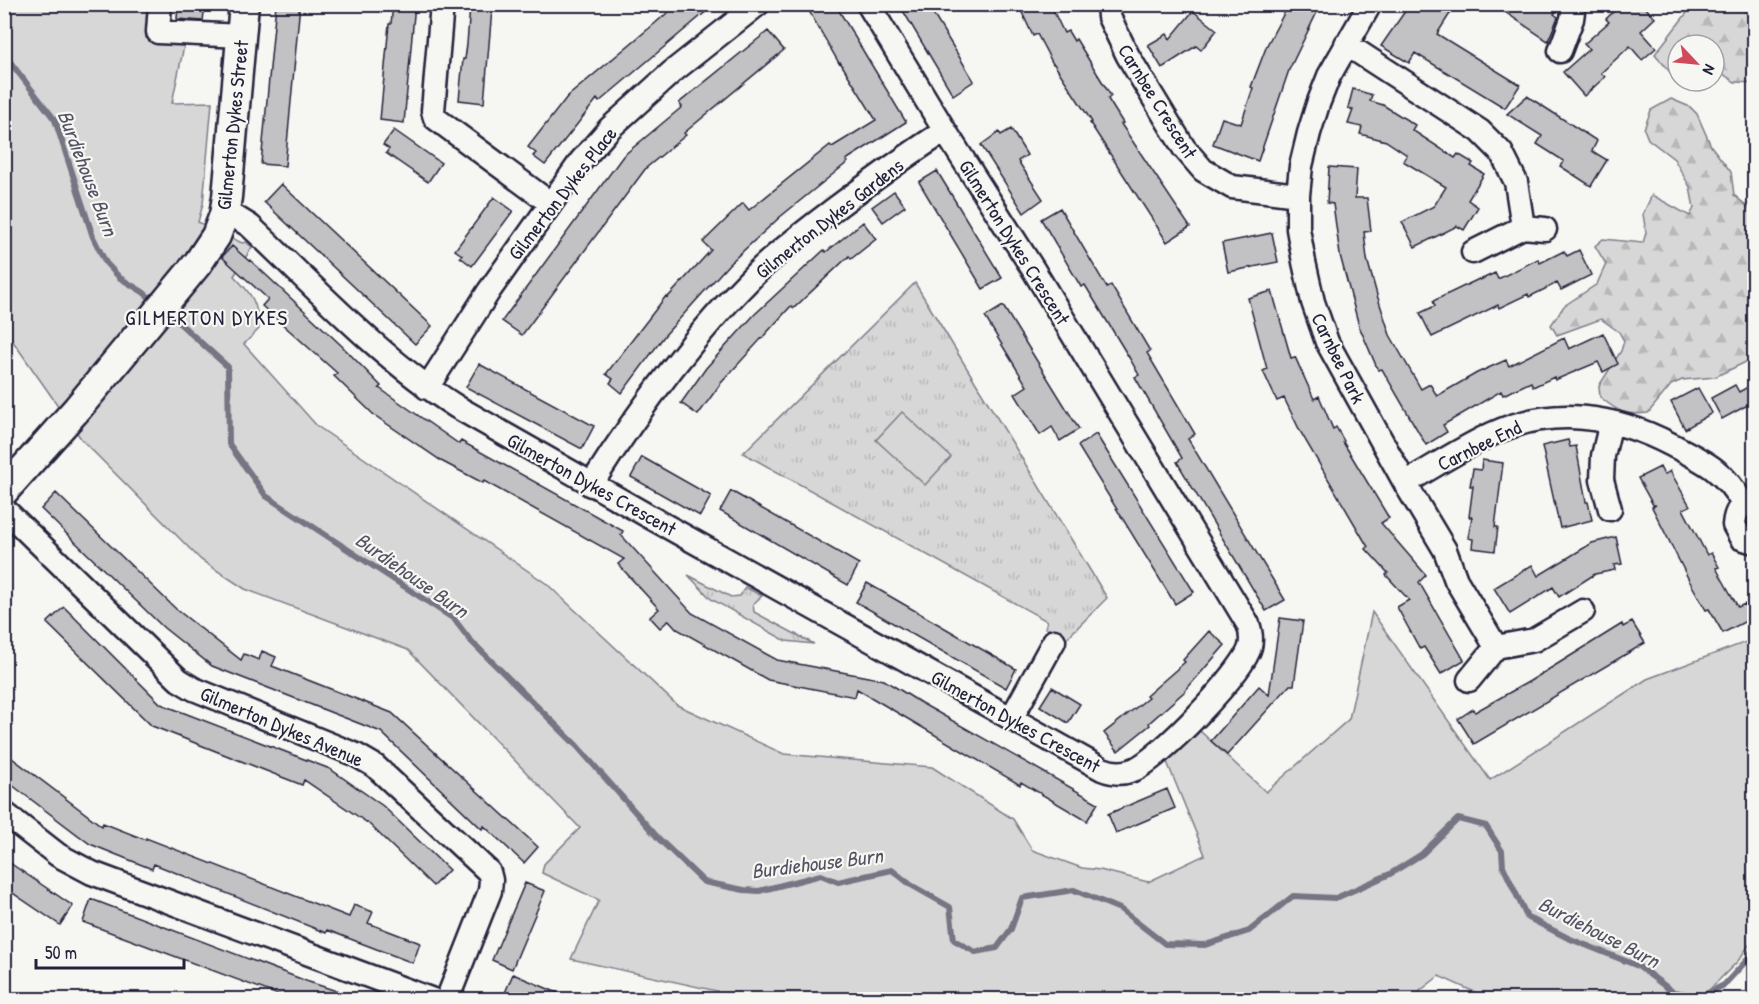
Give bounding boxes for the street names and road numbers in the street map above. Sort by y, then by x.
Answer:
street label: Gilmerton Dykes Street [210,38,254,211]
street label: Carnbee Crescent [1112,39,1205,164]
street label: Gilmerton Dykes Place [501,121,623,265]
street label: Gilmerton Dykes Gardens [749,151,909,284]
street label: Gilmerton Dykes Crescent [953,154,1077,331]
street label: Carnbee Park [1305,308,1373,408]
street label: Carnbee End [1433,413,1526,477]
street label: Gilmerton Dykes Crescent [502,426,682,542]
street label: Gilmerton Dykes Crescent [926,663,1106,779]
street label: Gilmerton Dykes Avenue [196,679,368,773]

